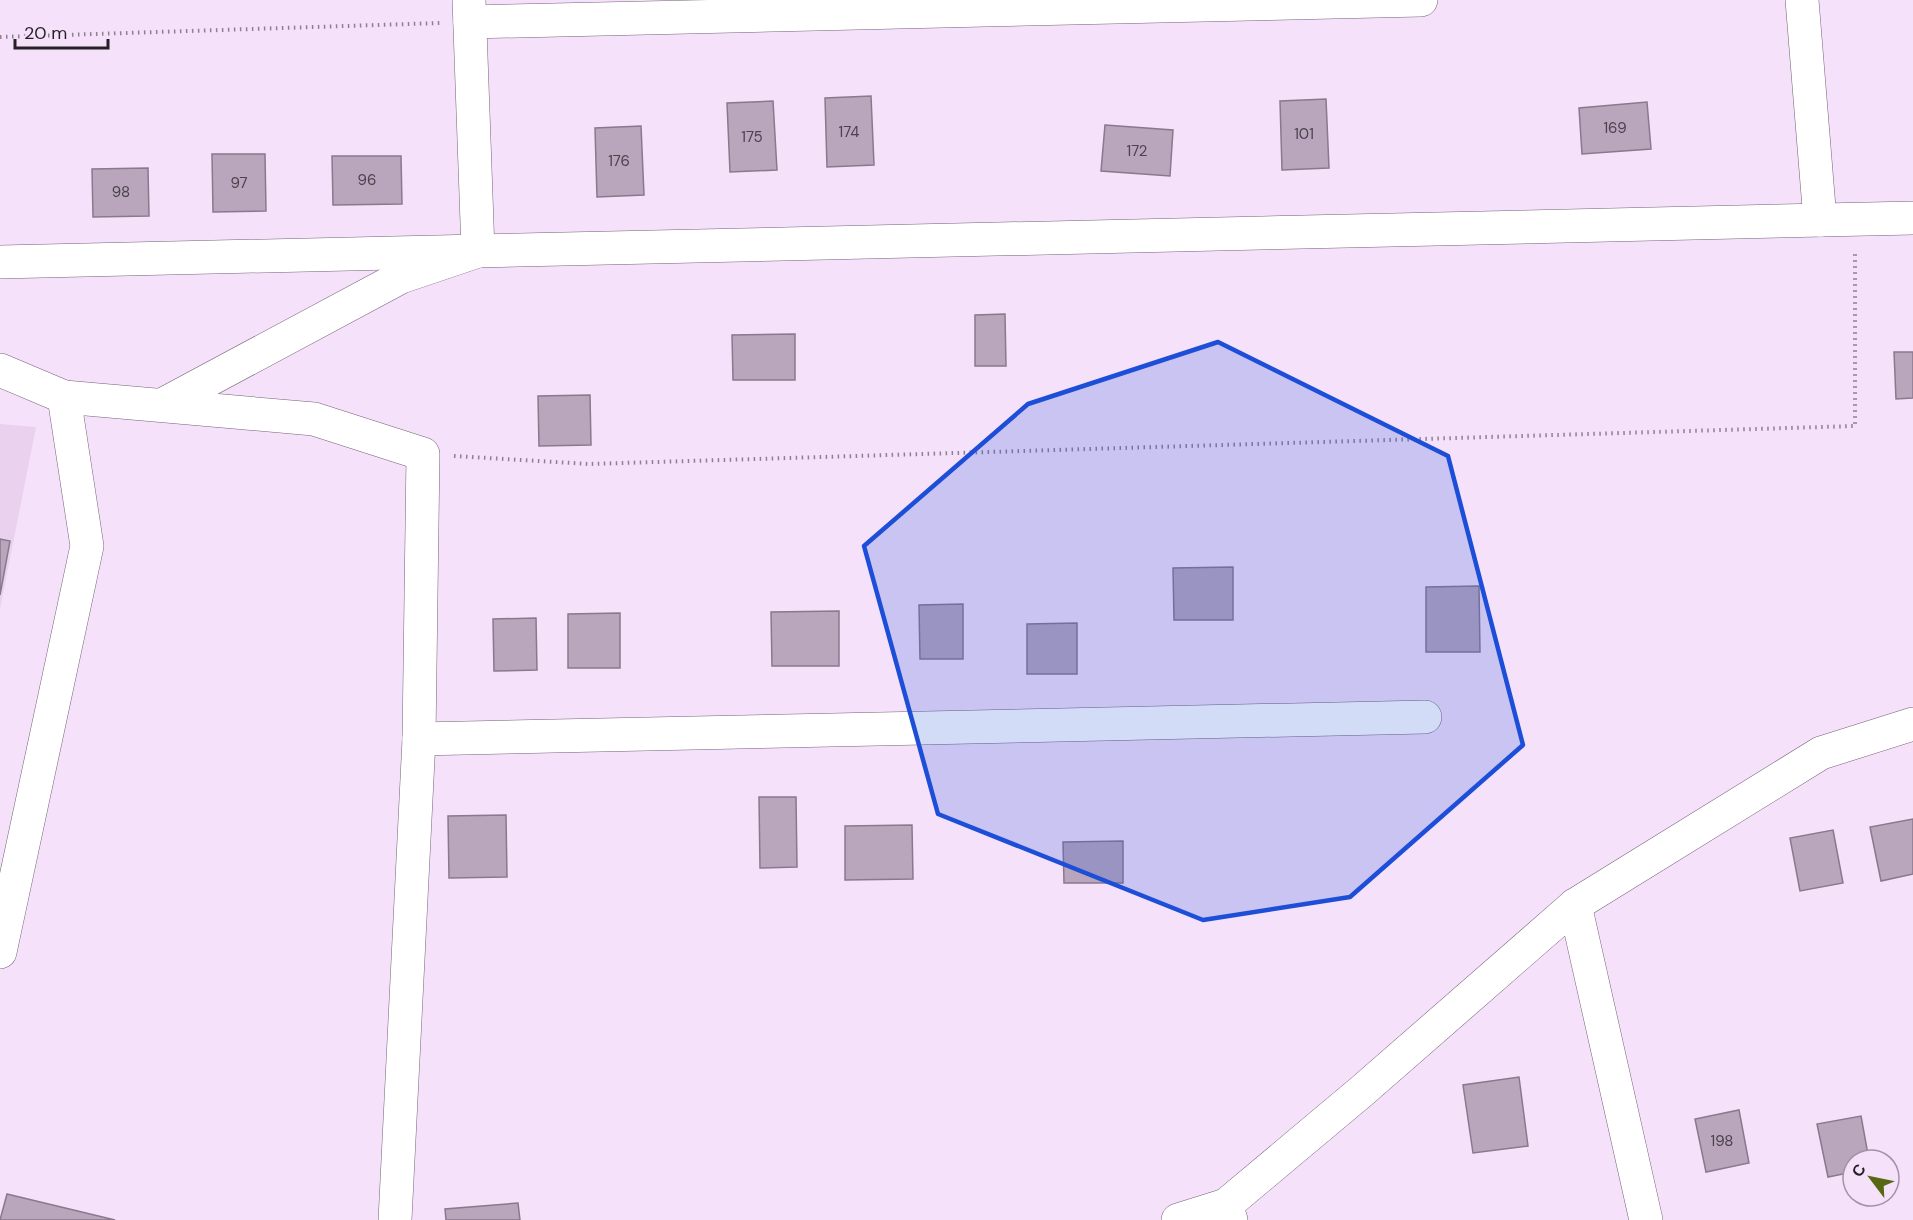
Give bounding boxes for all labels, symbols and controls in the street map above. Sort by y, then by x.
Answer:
scale bar [15,12,108,50]
text: 20 m [24,21,67,45]
house number: 169 [1603,118,1627,138]
house number: 174 [839,122,859,142]
house number: 101 [1294,124,1314,144]
house number: 175 [741,127,763,147]
house number: 172 [1127,141,1147,161]
house number: 176 [608,151,630,171]
house number: 96 [358,170,376,190]
house number: 97 [230,173,248,193]
house number: 98 [112,182,130,202]
house number: 198 [1711,1131,1733,1151]
north arrow [1841,1148,1901,1208]
text: С [1847,1159,1871,1181]

